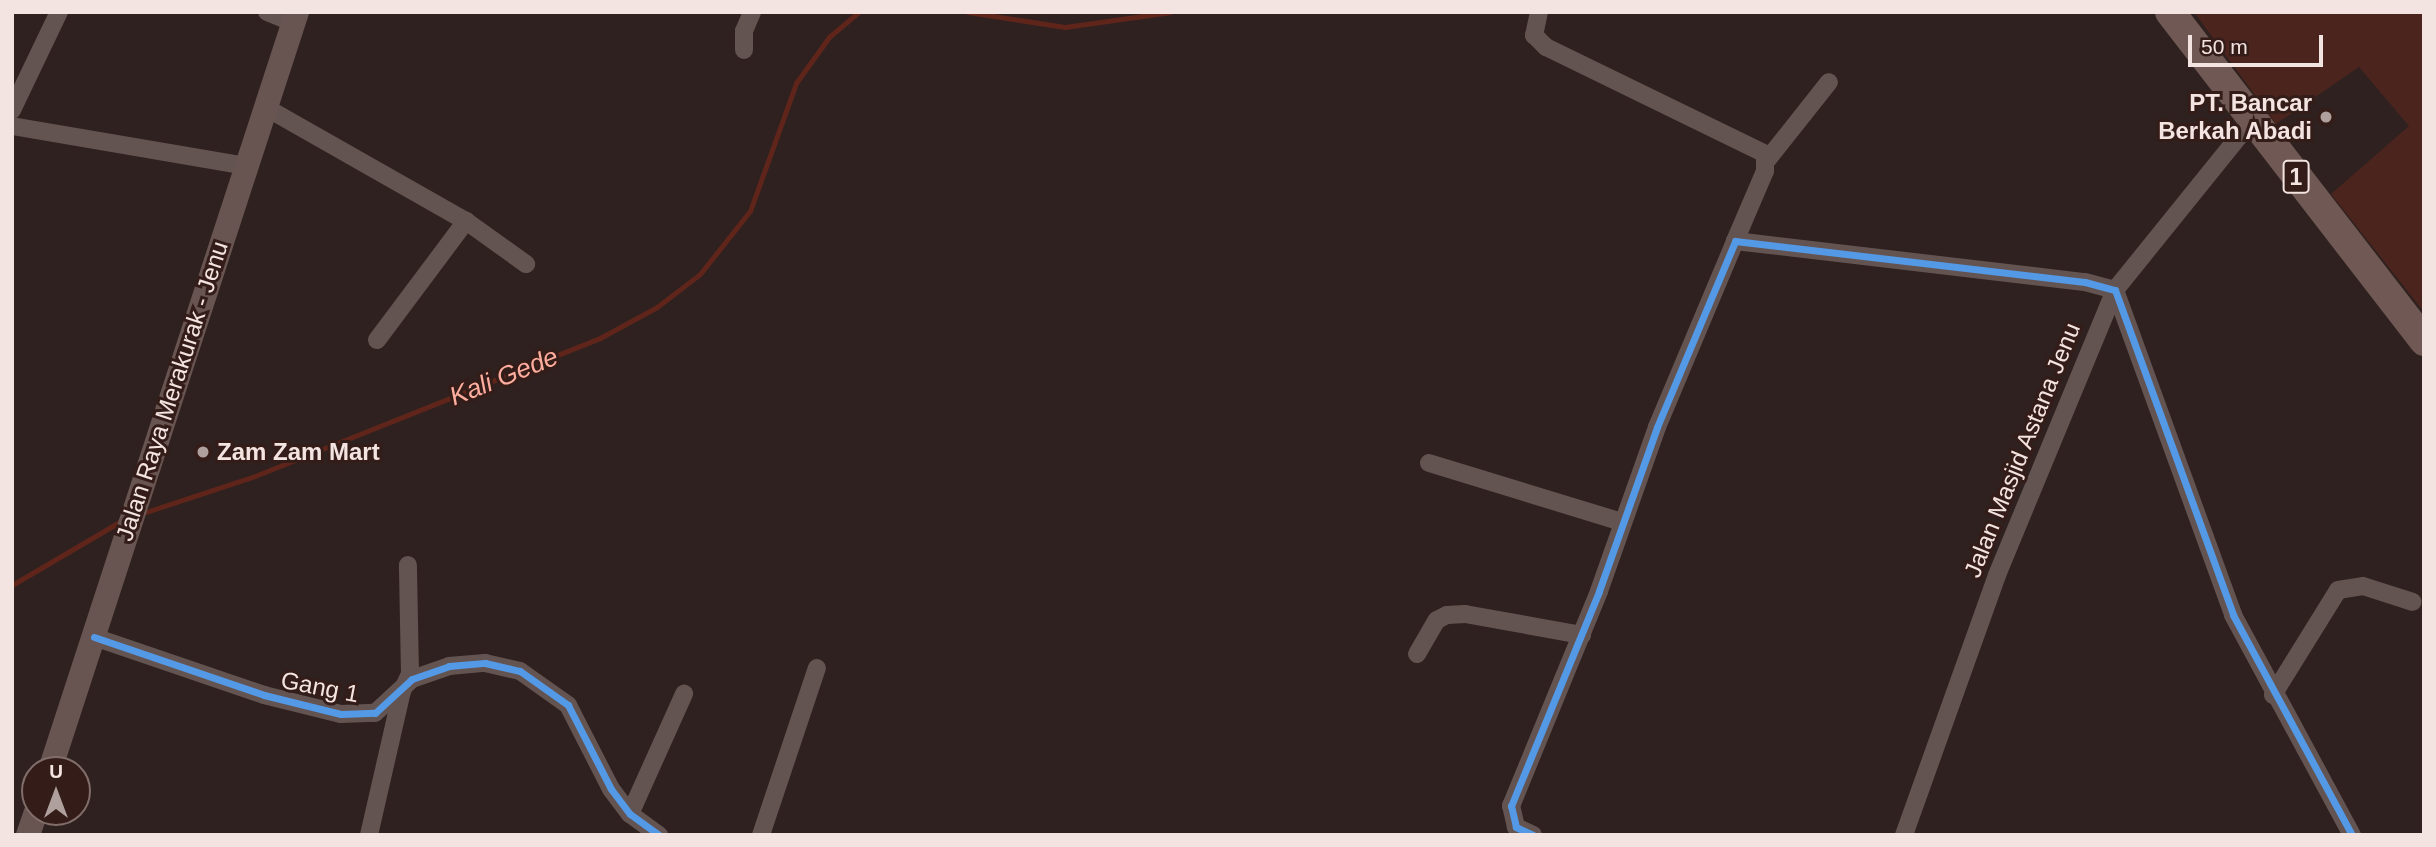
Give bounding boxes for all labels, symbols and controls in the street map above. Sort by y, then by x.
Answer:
scale bar [2191,21,2326,65]
text: 50 m [2201,35,2248,58]
place label: PT. Bancar Berkah Abadi [2157,89,2312,145]
marker: PT. Bancar Berkah Abadi [2318,109,2334,125]
road number: 1 [2282,158,2310,196]
street label: Jalan Raya Merakurak - Jenu [110,237,234,545]
street label: Jalan Masjid Astana Jenu [1957,318,2087,582]
water label: Kali Gede [445,341,563,413]
place label: Zam Zam Mart [217,438,380,466]
marker: Zam Zam Mart [195,444,211,460]
street label: Gang 1 [279,665,361,709]
north arrow [21,756,91,826]
text: U [49,761,63,782]

